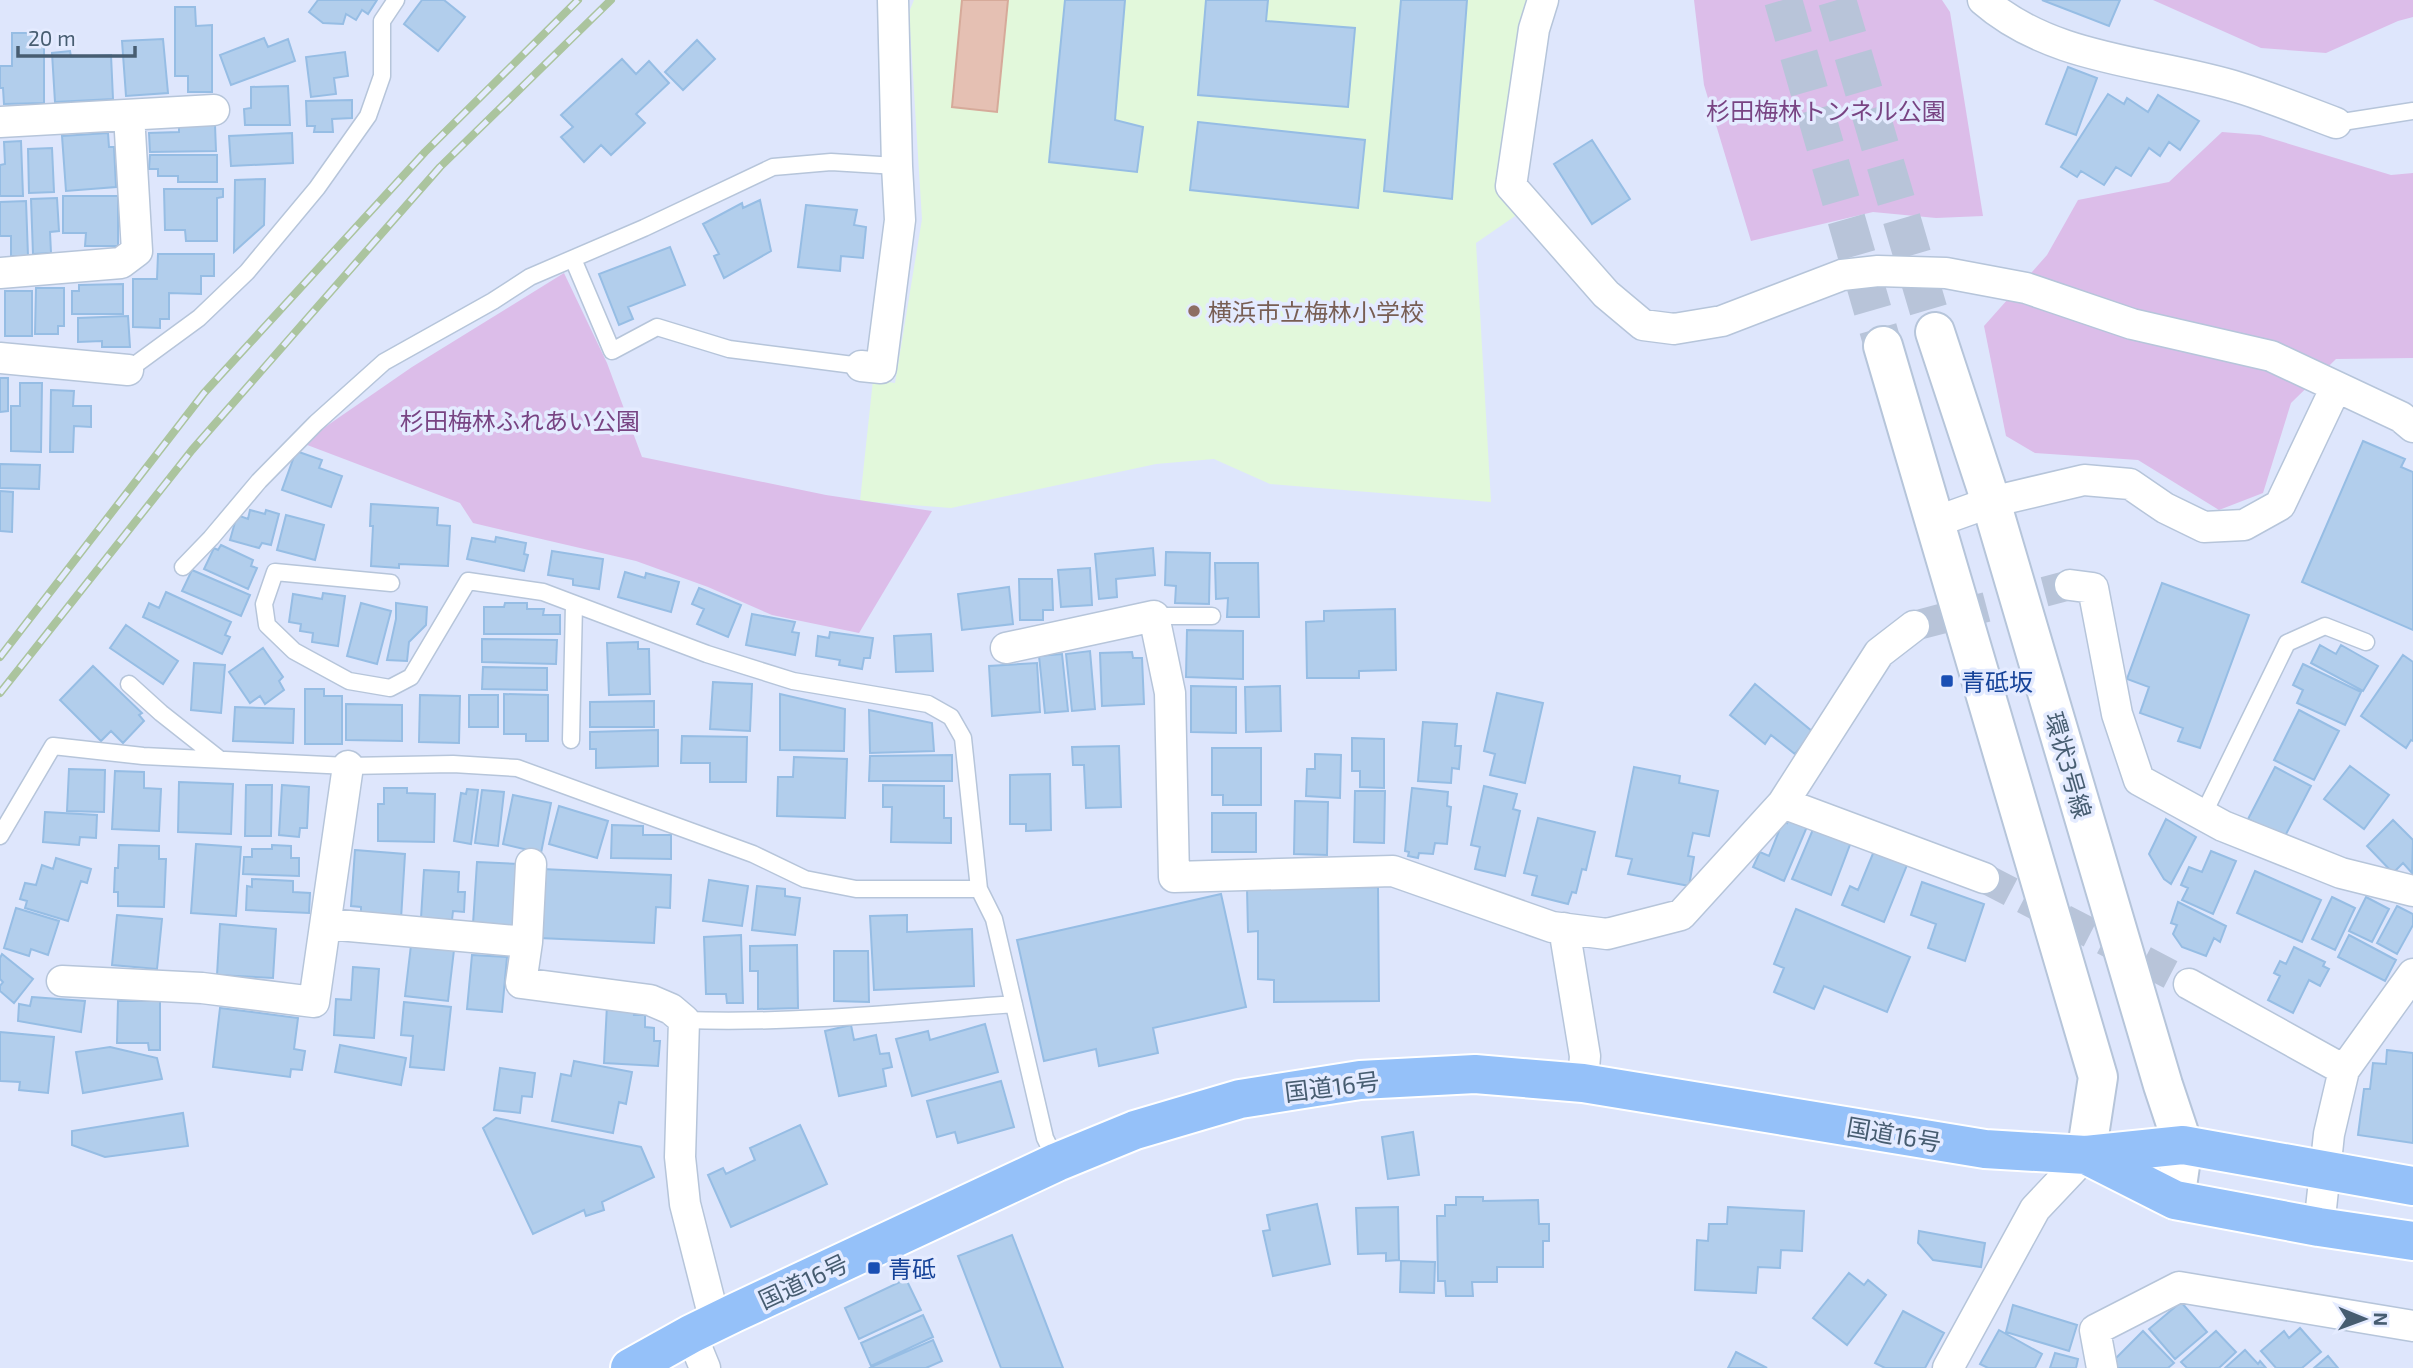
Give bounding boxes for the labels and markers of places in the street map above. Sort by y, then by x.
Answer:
place label: 横浜市立梅林小学校 [1208,297,1424,326]
marker: 横浜市立梅林小学校 [1186,303,1202,319]
place label: 青砥坂 [1961,667,2033,696]
marker: 青砥坂 [1939,673,1955,689]
place label: 青砥 [888,1254,936,1283]
marker: 青砥 [866,1260,882,1276]

